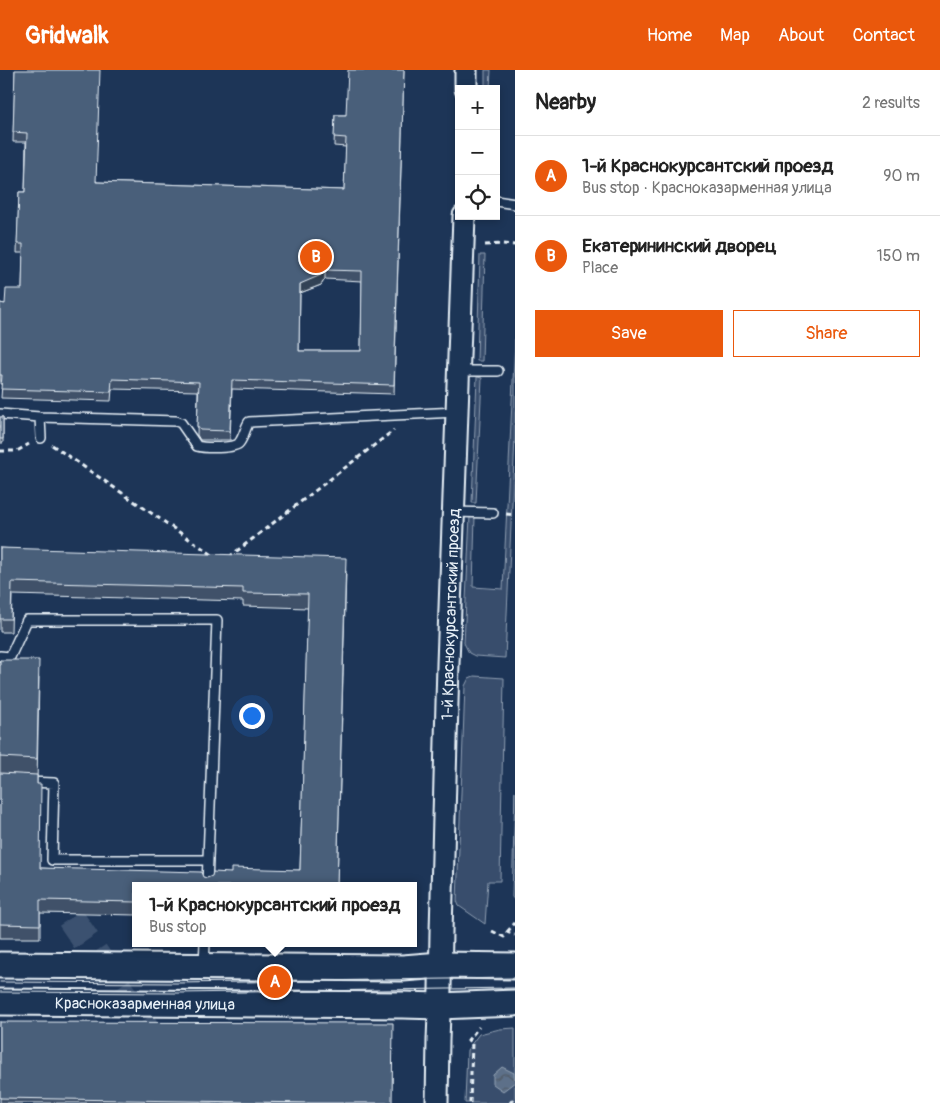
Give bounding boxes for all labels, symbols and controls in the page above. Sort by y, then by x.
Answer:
text: Gridwalk [25,21,109,50]
text: Home [647,24,692,47]
text: Map [720,24,750,47]
text: About [778,24,824,47]
text: Contact [852,24,915,47]
map controls [455,85,500,220]
button: + [455,85,500,130]
text: Nearby [535,89,596,116]
text: 2 results [862,93,920,113]
button: − [455,130,500,175]
text: 1-й Краснокурсантский проезд [582,154,833,178]
text: A [546,166,556,186]
text: 90 m [883,166,920,186]
button: locate [455,175,500,220]
text: Bus stop · Красноказарменная улица [582,178,832,198]
text: Екатерининский дворец [582,234,777,258]
pin: B [300,238,332,276]
text: B [546,246,556,266]
text: 150 m [876,246,920,266]
text: Place [582,258,618,278]
button: Save [535,310,723,357]
button: Share [733,310,920,357]
street label: 1-й Краснокурсантский проезд [438,508,465,720]
your location [239,703,265,729]
popup [132,882,417,947]
text: 1-й Краснокурсантский проезд [149,893,400,917]
text: Bus stop [149,917,207,937]
pin: A [259,963,291,1001]
street label: Красноказарменная улица [55,993,235,1015]

